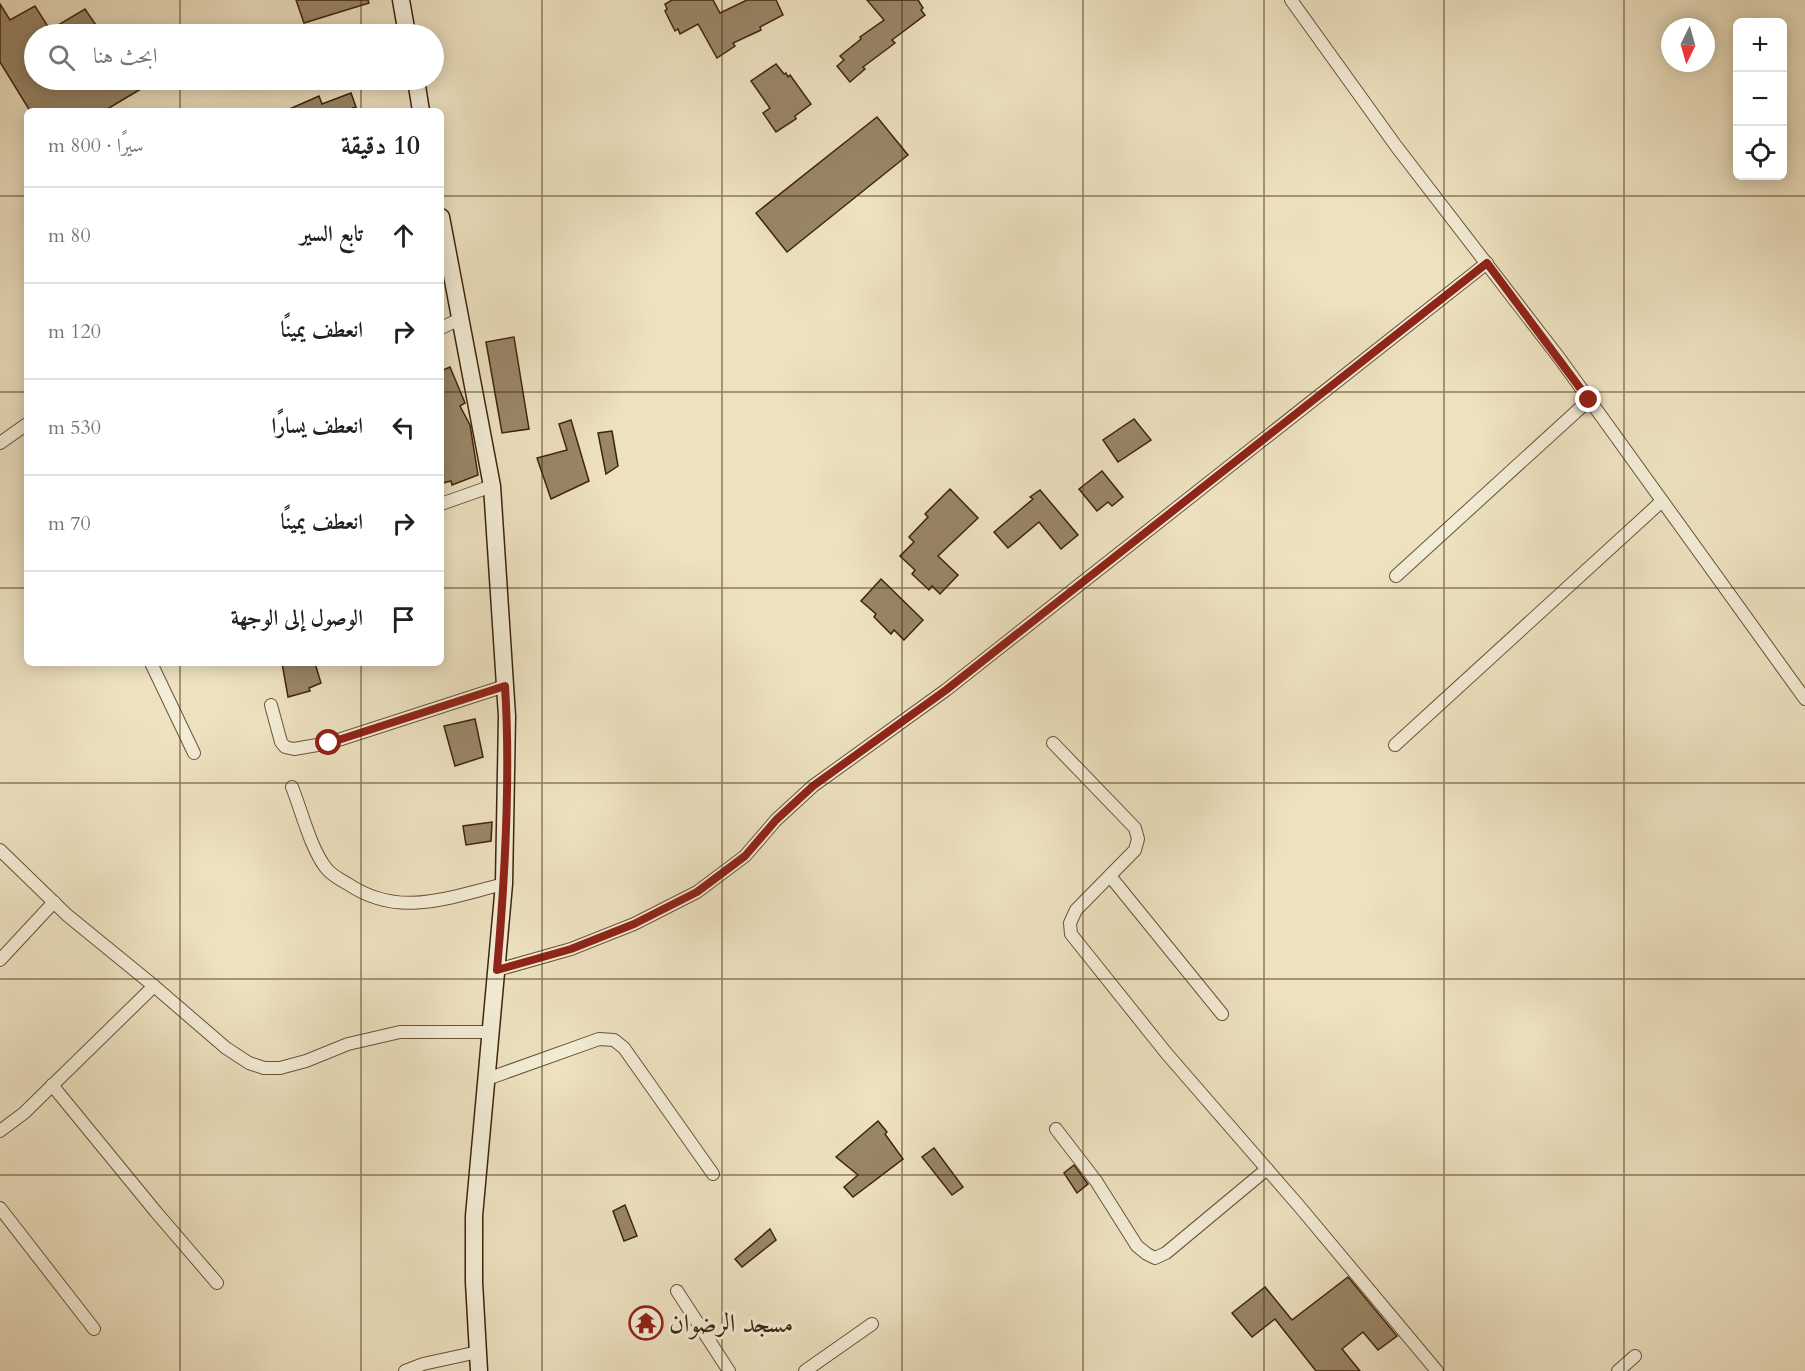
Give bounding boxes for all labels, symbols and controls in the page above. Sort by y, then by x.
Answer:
north arrow [1661,18,1715,72]
map controls [1733,18,1787,180]
button: + [1733,18,1787,72]
search box [24,24,444,90]
icon: search [45,41,78,74]
text: ابحث هنا [93,41,158,71]
button: − [1733,72,1787,126]
button: locate [1733,126,1787,180]
text: 10 دقيقة [341,128,420,163]
text: سيرًا · 800 m [48,132,144,159]
text: تابع السير [300,219,363,249]
icon: ahead [387,219,420,252]
text: 80 m [48,222,91,249]
text: انعطف يمينًا [280,315,363,345]
icon: right [387,315,420,348]
text: 120 m [48,318,101,345]
route end [1575,386,1601,412]
text: انعطف يسارًا [272,411,363,441]
icon: left [387,411,420,444]
text: 530 m [48,414,101,441]
text: انعطف يمينًا [280,507,363,537]
icon: right [387,507,420,540]
text: 70 m [48,510,91,537]
text: الوصول إلى الوجهة [231,603,363,633]
icon: arrive [387,603,420,636]
route start [315,729,341,755]
temple icon: مسجد الرضوان [628,1305,664,1341]
place label: مسجد الرضوان [669,1306,793,1341]

